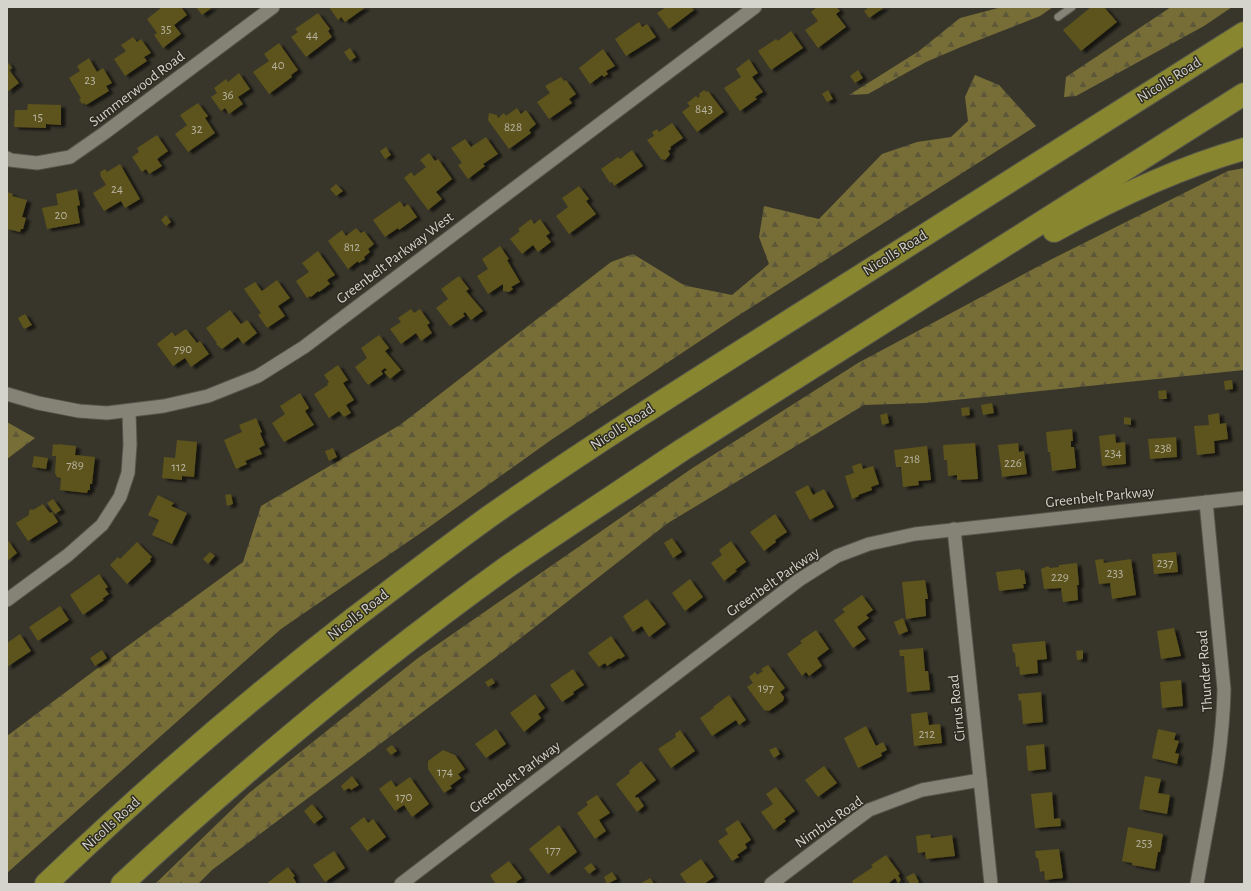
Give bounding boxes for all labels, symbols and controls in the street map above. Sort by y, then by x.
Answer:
house number: 35 [161,23,171,36]
house number: 44 [306,29,318,42]
street label: Summerwood Road [87,48,188,130]
street label: Nicolls Road [1134,54,1204,106]
house number: 40 [271,59,285,72]
house number: 23 [84,74,96,87]
house number: 36 [222,89,234,102]
house number: 843 [695,103,713,116]
house number: 15 [33,111,43,124]
house number: 828 [504,121,522,134]
house number: 32 [191,123,203,136]
house number: 24 [111,183,123,196]
house number: 20 [55,209,68,222]
street label: Greenbelt Parkway West [334,209,456,307]
street label: Nicolls Road [860,227,930,279]
house number: 812 [344,241,360,254]
house number: 790 [174,343,192,356]
street label: Nicolls Road [588,401,657,453]
house number: 238 [1154,442,1172,455]
house number: 234 [1104,447,1122,460]
house number: 218 [904,453,920,466]
house number: 226 [1004,457,1022,470]
house number: 789 [66,459,84,472]
house number: 112 [172,461,187,474]
street label: Greenbelt Parkway [1045,484,1156,510]
street label: Greenbelt Parkway [724,544,823,620]
house number: 237 [1157,557,1174,570]
house number: 233 [1107,567,1123,580]
house number: 229 [1051,571,1069,584]
street label: Nicolls Road [325,587,391,643]
street label: Thunder Road [1195,629,1215,712]
street label: Cirrus Road [946,674,968,742]
house number: 197 [758,682,775,695]
house number: 212 [919,728,935,741]
street label: Greenbelt Parkway [467,738,564,816]
house number: 174 [437,766,453,779]
house number: 170 [396,791,413,804]
street label: Nimbus Road [792,793,866,851]
street label: Nicolls Road [79,794,143,854]
house number: 253 [1136,837,1152,850]
house number: 177 [545,844,561,857]

